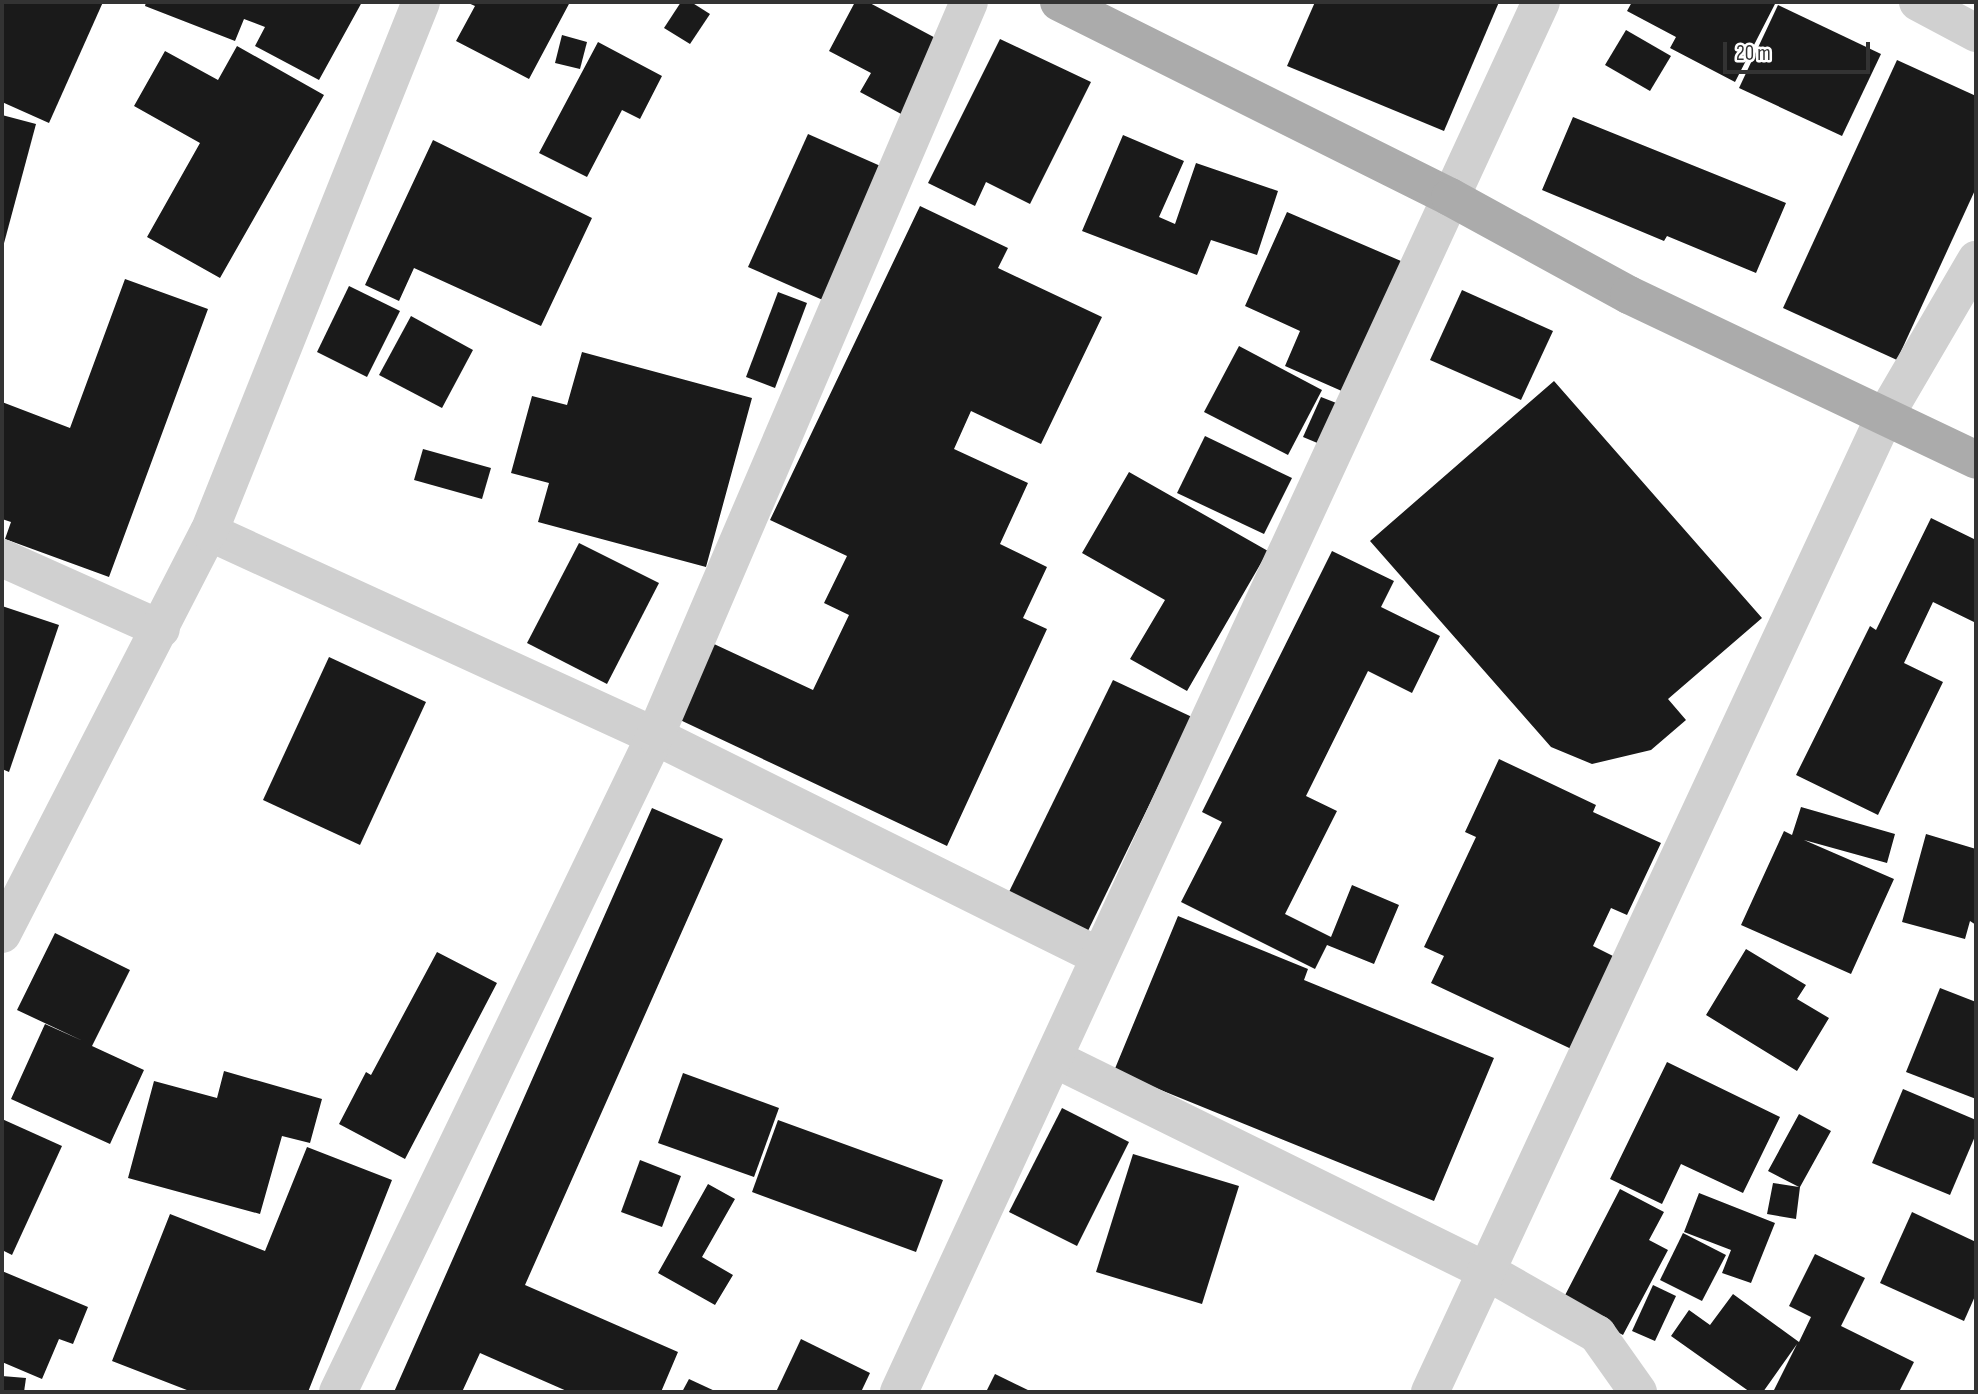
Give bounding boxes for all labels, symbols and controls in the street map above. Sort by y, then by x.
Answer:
scale bar [1726,28,1873,72]
text: 20 m [1736,41,1771,66]

